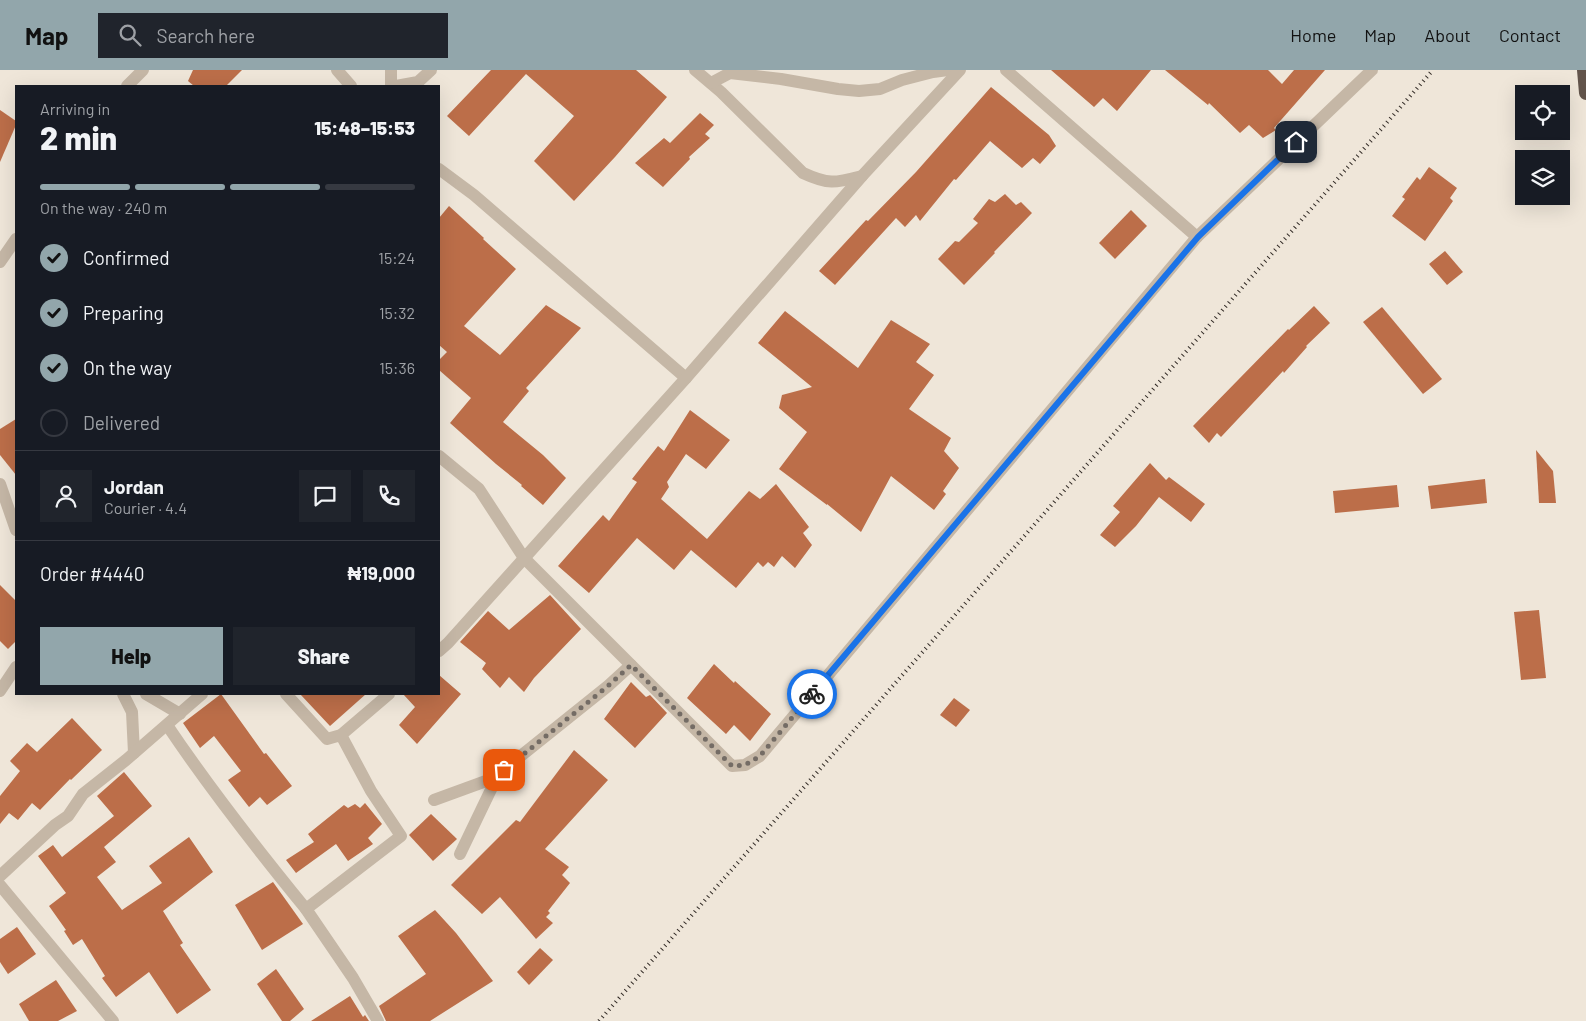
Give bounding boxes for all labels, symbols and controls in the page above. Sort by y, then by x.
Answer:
search box [98,13,448,58]
text: Map [25,21,68,50]
icon: search [116,21,144,49]
text: Search here [156,24,255,47]
text: Home [1290,24,1336,46]
text: Map [1364,24,1396,46]
text: About [1424,24,1471,46]
text: Contact [1499,24,1561,46]
map controls [1515,85,1570,205]
button: locate [1515,85,1570,140]
text: Arriving in [40,99,110,118]
text: 15:48–15:53 [314,116,415,139]
text: 2 min [40,118,117,156]
pin [1275,121,1317,163]
icon: home [1282,128,1310,156]
button: layers [1515,150,1570,205]
text: On the way · 240 m [40,198,167,217]
icon: check [40,244,68,272]
text: Confirmed [83,246,170,269]
text: 15:24 [378,248,415,267]
icon: check [40,299,68,327]
text: Preparing [83,301,164,324]
text: 15:32 [379,303,415,322]
icon: check [40,354,68,382]
text: On the way [83,356,172,379]
text: 15:36 [379,358,415,377]
text: Delivered [83,411,160,434]
button: person [40,470,92,522]
button: chat [299,470,351,522]
button: phone [363,470,415,522]
text: Jordan [104,475,164,498]
text: Courier · 4.4 [104,498,187,517]
text: ₦19,000 [347,561,415,584]
text: Order #4440 [40,562,145,585]
button: Help [40,627,223,685]
button: Share [233,627,415,685]
courier [787,669,837,719]
icon: bike [798,680,826,708]
pin [483,749,525,791]
icon: bag [490,756,518,784]

